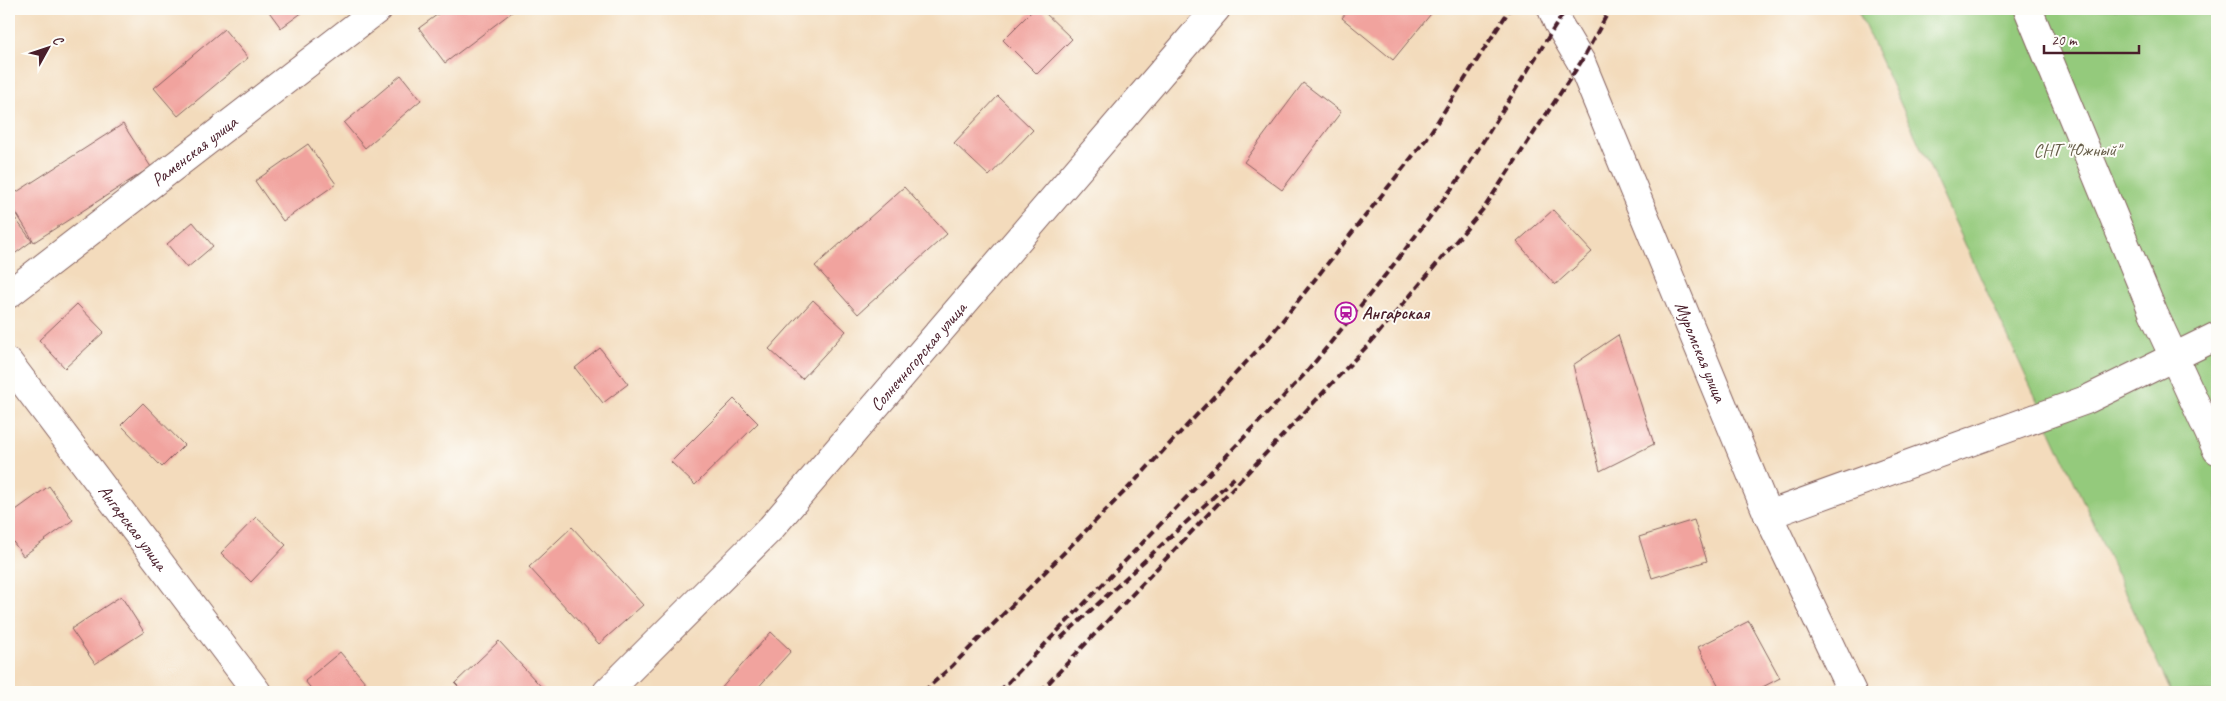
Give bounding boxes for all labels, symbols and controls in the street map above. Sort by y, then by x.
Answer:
north arrow [22,22,72,72]
scale bar [2044,22,2138,54]
text: 20 m [2051,31,2078,50]
text: С [49,32,68,50]
street label: Раменская улица [147,110,242,191]
park label: СНТ "Южный" [2034,139,2124,161]
street label: Солнечногорская улица [865,296,972,416]
street label: Муромская улица [1670,298,1732,406]
station icon: Ангарская [1334,301,1358,325]
place label: Ангарская [1362,302,1430,324]
street label: Ангарская улица [94,480,173,576]

